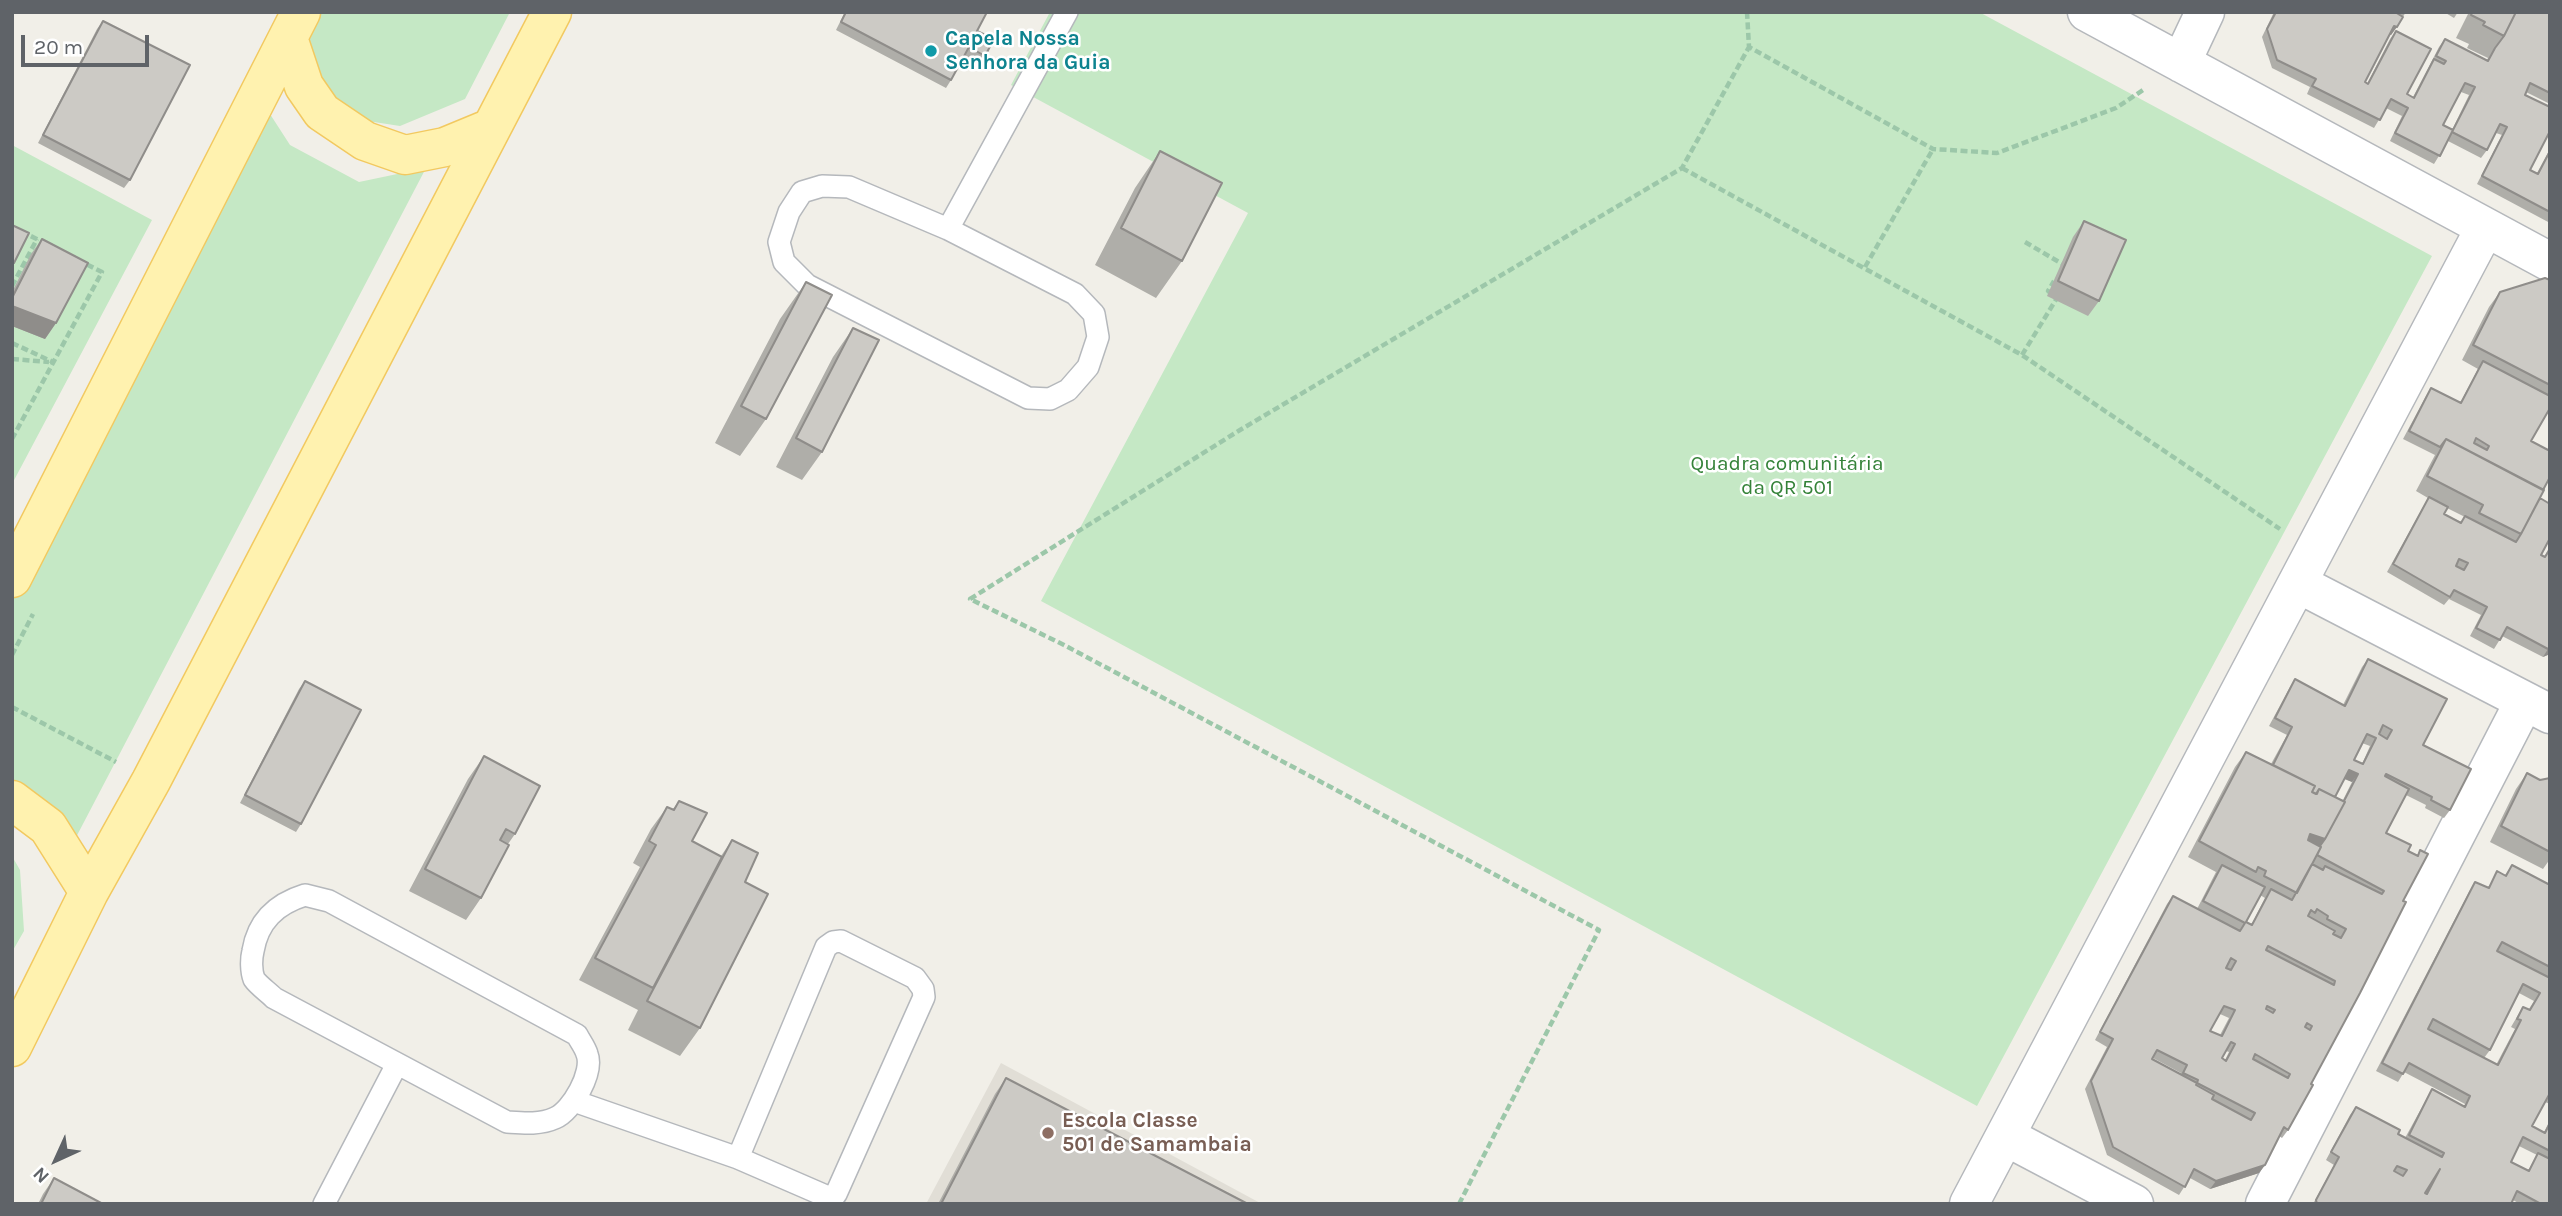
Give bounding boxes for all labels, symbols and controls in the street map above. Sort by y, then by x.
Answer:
scale bar [24,21,152,65]
place label: Capela Nossa Senhora da Guia [945,26,1110,76]
text: 20 m [34,35,83,59]
marker: Capela Nossa Senhora da Guia [923,43,939,59]
park label: Quadra comunitária da QR 501 [1690,451,1884,501]
place label: Escola Classe 501 de Samambaia [1062,1108,1252,1158]
north arrow [21,1125,91,1195]
marker: Escola Classe 501 de Samambaia [1040,1125,1056,1141]
text: N [29,1162,54,1187]

